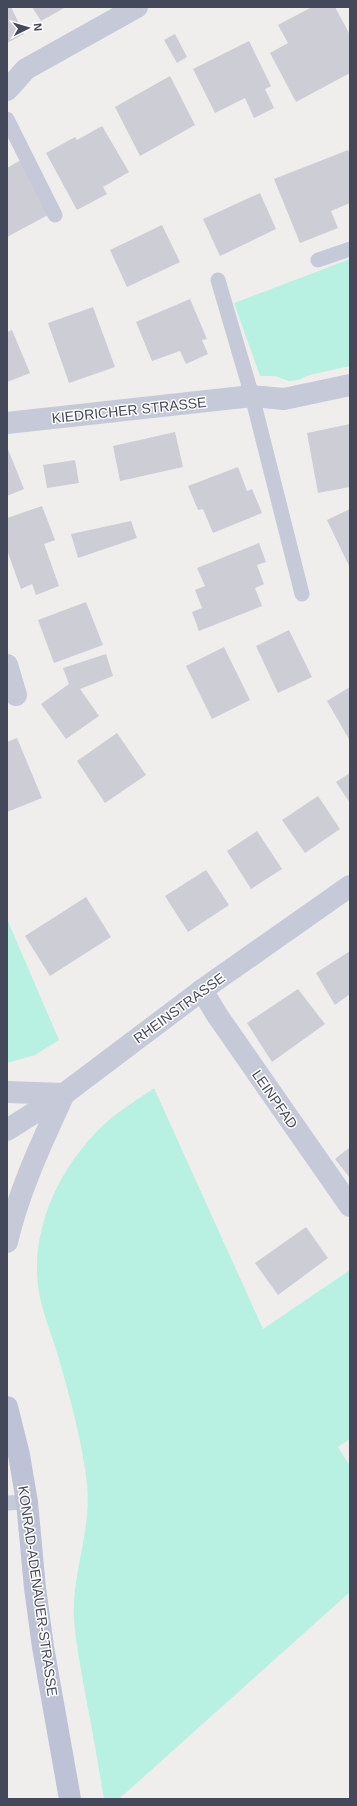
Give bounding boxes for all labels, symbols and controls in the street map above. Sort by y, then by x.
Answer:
north arrow [8,8,48,48]
text: N [32,23,44,32]
street label: KIEDRICHER STRASSE [51,394,207,426]
street label: RHEINSTRASSE [130,970,228,1046]
street label: LEINPFAD [249,1067,301,1131]
street label: KONRAD-ADENAUER-STRASSE [15,1485,61,1697]

